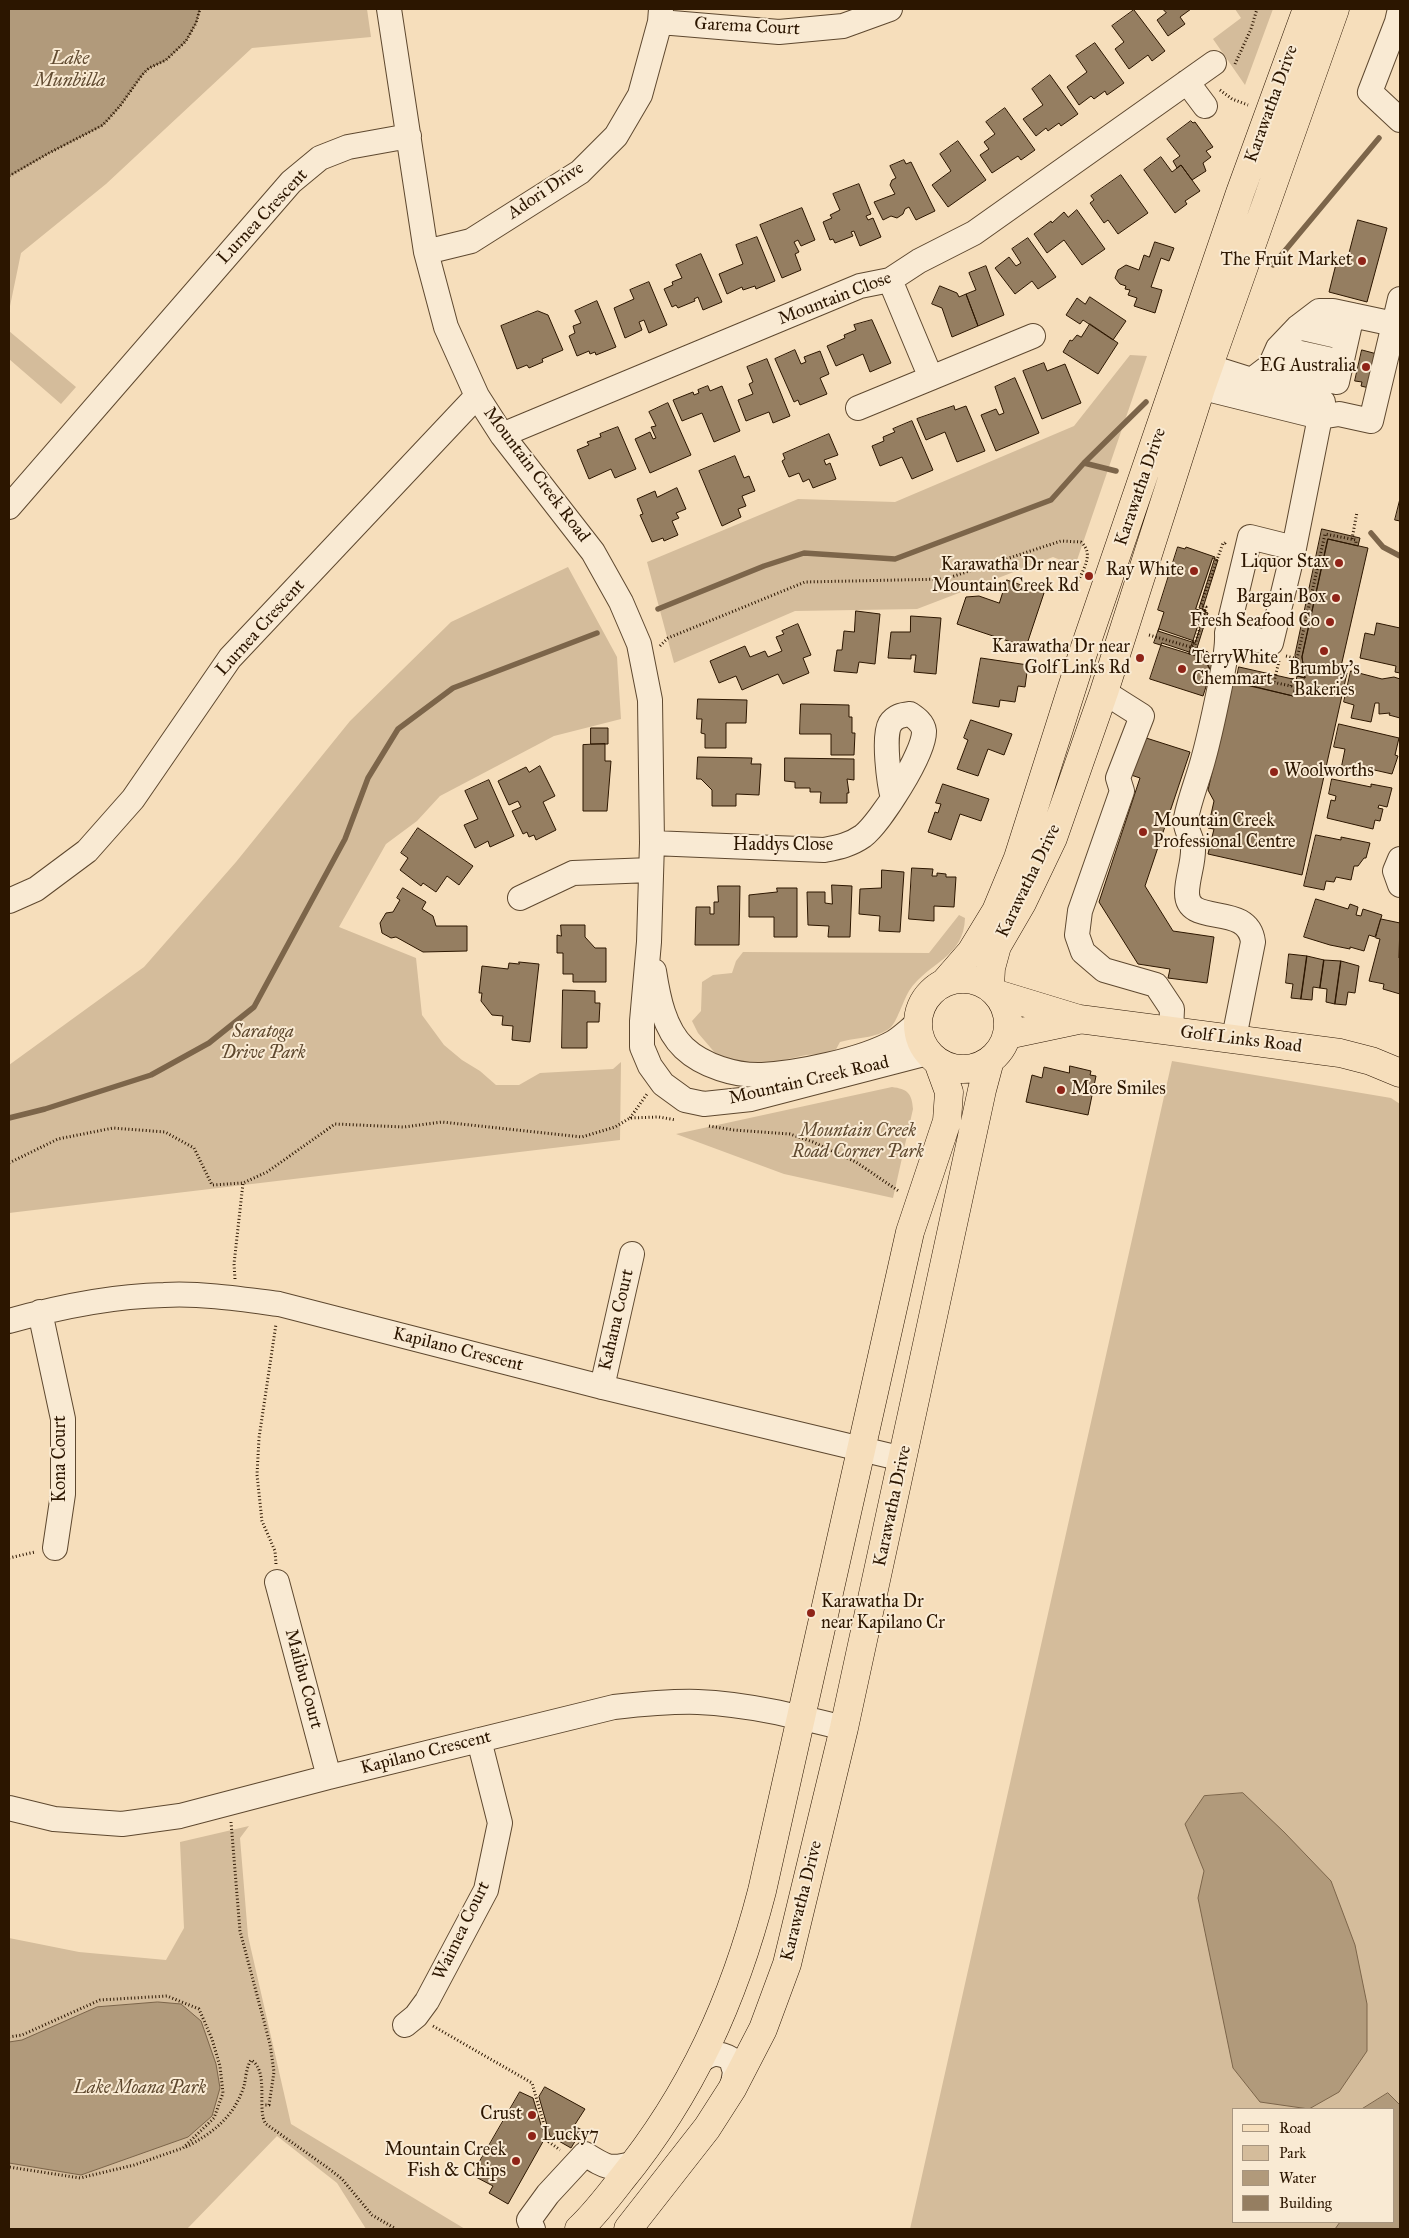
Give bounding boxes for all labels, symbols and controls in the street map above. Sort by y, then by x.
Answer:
street label: Garema Court [694,13,800,41]
street label: Karawatha Drive [1241,42,1303,166]
water label: Lake Munbilla [34,48,106,92]
street label: Adori Drive [504,158,588,224]
street label: Lurnea Crescent [213,165,313,269]
place label: The Fruit Market [1221,250,1352,272]
marker: The Fruit Market [1356,255,1368,267]
street label: Mountain Close [775,267,895,331]
place label: EG Australia [1260,356,1356,378]
marker: EG Australia [1360,361,1372,373]
street label: Mountain Creek Road [478,403,594,547]
street label: Karawatha Drive [1111,425,1171,549]
place label: Liquor Stax [1241,552,1329,574]
place label: Karawatha Dr near Mountain Creek Rd [932,555,1079,598]
marker: Liquor Stax [1333,557,1345,569]
place label: Ray White [1106,560,1184,582]
marker: Ray White [1188,565,1200,577]
marker: Karawatha Dr near Mountain Creek Rd [1083,570,1095,582]
street label: Lurnea Crescent [212,575,310,681]
place label: Bargain Box [1236,587,1326,609]
marker: Bargain Box [1330,592,1342,604]
place label: Fresh Seafood Co [1190,611,1320,633]
marker: Fresh Seafood Co [1324,616,1336,628]
place label: Karawatha Dr near Golf Links Rd [992,637,1130,680]
marker: Brumby's Bakeries [1318,645,1330,657]
place label: TerryWhite Chemmart [1192,648,1278,691]
marker: Karawatha Dr near Golf Links Rd [1134,652,1146,664]
place label: Brumby's Bakeries [1288,659,1360,702]
marker: TerryWhite Chemmart [1176,663,1188,675]
place label: Woolworths [1284,761,1374,783]
marker: Woolworths [1268,766,1280,778]
place label: Mountain Creek Professional Centre [1153,811,1296,854]
street label: Karawatha Drive [992,821,1066,941]
marker: Mountain Creek Professional Centre [1137,826,1149,838]
street label: Haddys Close [733,835,833,857]
park label: Saratoga Drive Park [220,1022,306,1064]
street label: Golf Links Road [1179,1022,1303,1058]
street label: Mountain Creek Road [727,1052,891,1110]
place label: More Smiles [1071,1079,1166,1101]
marker: More Smiles [1055,1084,1067,1096]
park label: Mountain Creek Road Corner Park [792,1121,924,1164]
street label: Kahana Court [595,1267,639,1373]
street label: Kapilano Crescent [391,1323,525,1377]
street label: Kona Court [50,1415,72,1503]
street label: Karawatha Drive [870,1443,916,1569]
place label: Karawatha Dr near Kapilano Cr [821,1592,945,1635]
marker: Karawatha Dr near Kapilano Cr [805,1607,817,1619]
street label: Malibu Court [279,1627,327,1731]
street label: Kapilano Crescent [359,1726,493,1780]
street label: Karawatha Drive [777,1839,827,1963]
street label: Waimea Court [429,1878,495,1984]
park label: Lake Moana Park [74,2078,206,2100]
place label: Crust [480,2104,522,2126]
legend [1232,2108,1394,2223]
marker: Crust [526,2109,538,2121]
text: Road [1279,2119,1311,2137]
place label: Lucky7 [542,2125,599,2147]
marker: Lucky7 [526,2130,538,2142]
place label: Mountain Creek Fish & Chips [384,2140,506,2182]
text: Park [1279,2144,1306,2162]
marker: Mountain Creek Fish & Chips [510,2155,522,2167]
text: Water [1279,2169,1316,2187]
text: Building [1279,2194,1332,2212]

